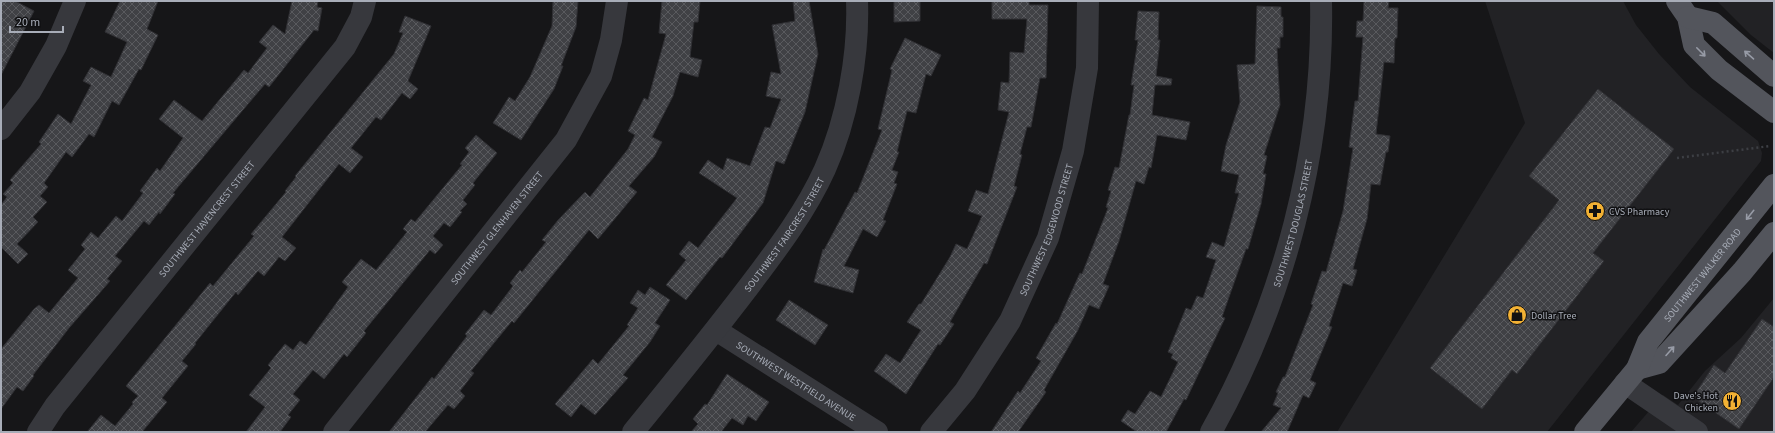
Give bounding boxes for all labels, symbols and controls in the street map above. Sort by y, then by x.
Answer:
scale bar [10,8,63,34]
text: 20 m [16,14,40,31]
one-way arrow [1696,47,1706,57]
one-way arrow [1744,50,1754,60]
street label: SOUTHWEST HAVENCREST STREET [156,157,259,280]
street label: SOUTHWEST DOUGLAS STREET [1270,158,1316,289]
street label: SOUTHWEST EDGEWOOD STREET [1016,161,1077,299]
street label: SOUTHWEST GLENHAVEN STREET [448,168,547,288]
street label: SOUTHWEST FAIRCREST STREET [741,174,828,295]
pharmacy icon: CVS Pharmacy [1584,200,1606,222]
place label: CVS Pharmacy [1609,205,1670,219]
one-way arrow [1745,210,1754,220]
street label: SOUTHWEST WALKER ROAD [1661,225,1745,325]
shop icon: Dollar Tree [1506,304,1528,326]
place label: Dollar Tree [1531,309,1576,323]
street label: SOUTHWEST WESTFIELD AVENUE [733,338,858,425]
one-way arrow [1665,346,1675,356]
place label: Dave's Hot Chicken [1674,389,1719,415]
restaurant icon: Dave's Hot Chicken [1721,390,1743,412]

